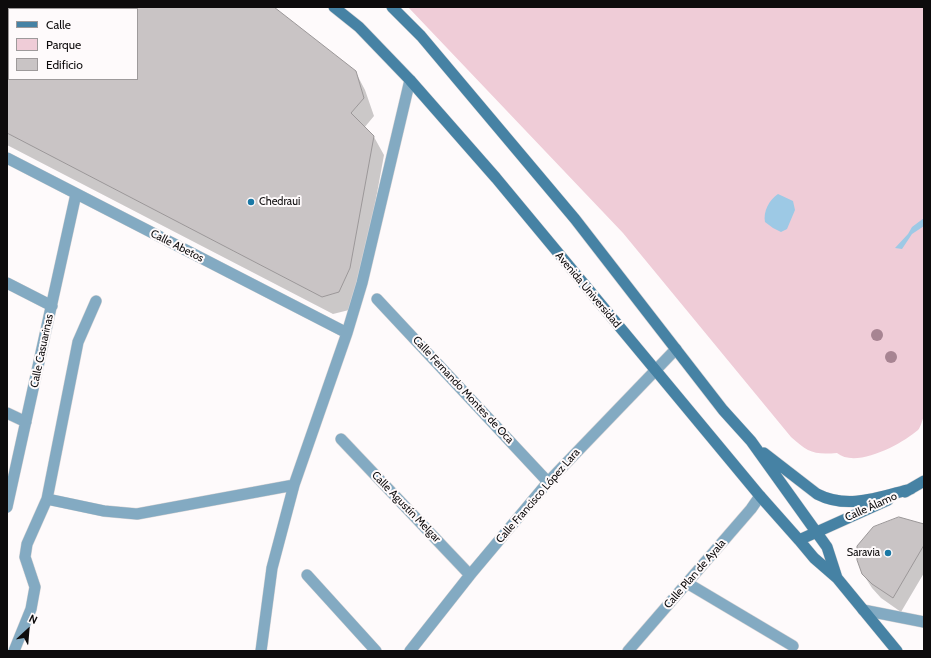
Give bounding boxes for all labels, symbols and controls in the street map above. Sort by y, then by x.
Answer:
legend [8,8,138,80]
text: Calle [46,17,71,32]
text: Parque [46,37,81,52]
text: Edificio [46,57,83,72]
place label: Chedraui [259,195,300,209]
marker: Chedraui [246,197,256,207]
street label: Calle Abetos [148,227,206,265]
street label: Avenida Universidad [552,249,624,331]
street label: Calle Casuarinas [28,313,56,389]
street label: Calle Fernando Montes de Oca [410,334,516,446]
street label: Calle Francisco López Lara [493,446,583,546]
street label: Calle Agustín Melgar [369,469,443,545]
street label: Calle Álamo [843,490,899,524]
street label: Calle Plan de Ayala [661,537,729,611]
place label: Saravia [847,546,880,560]
marker: Saravia [883,548,893,558]
north arrow [8,610,48,650]
text: N [27,611,40,627]

